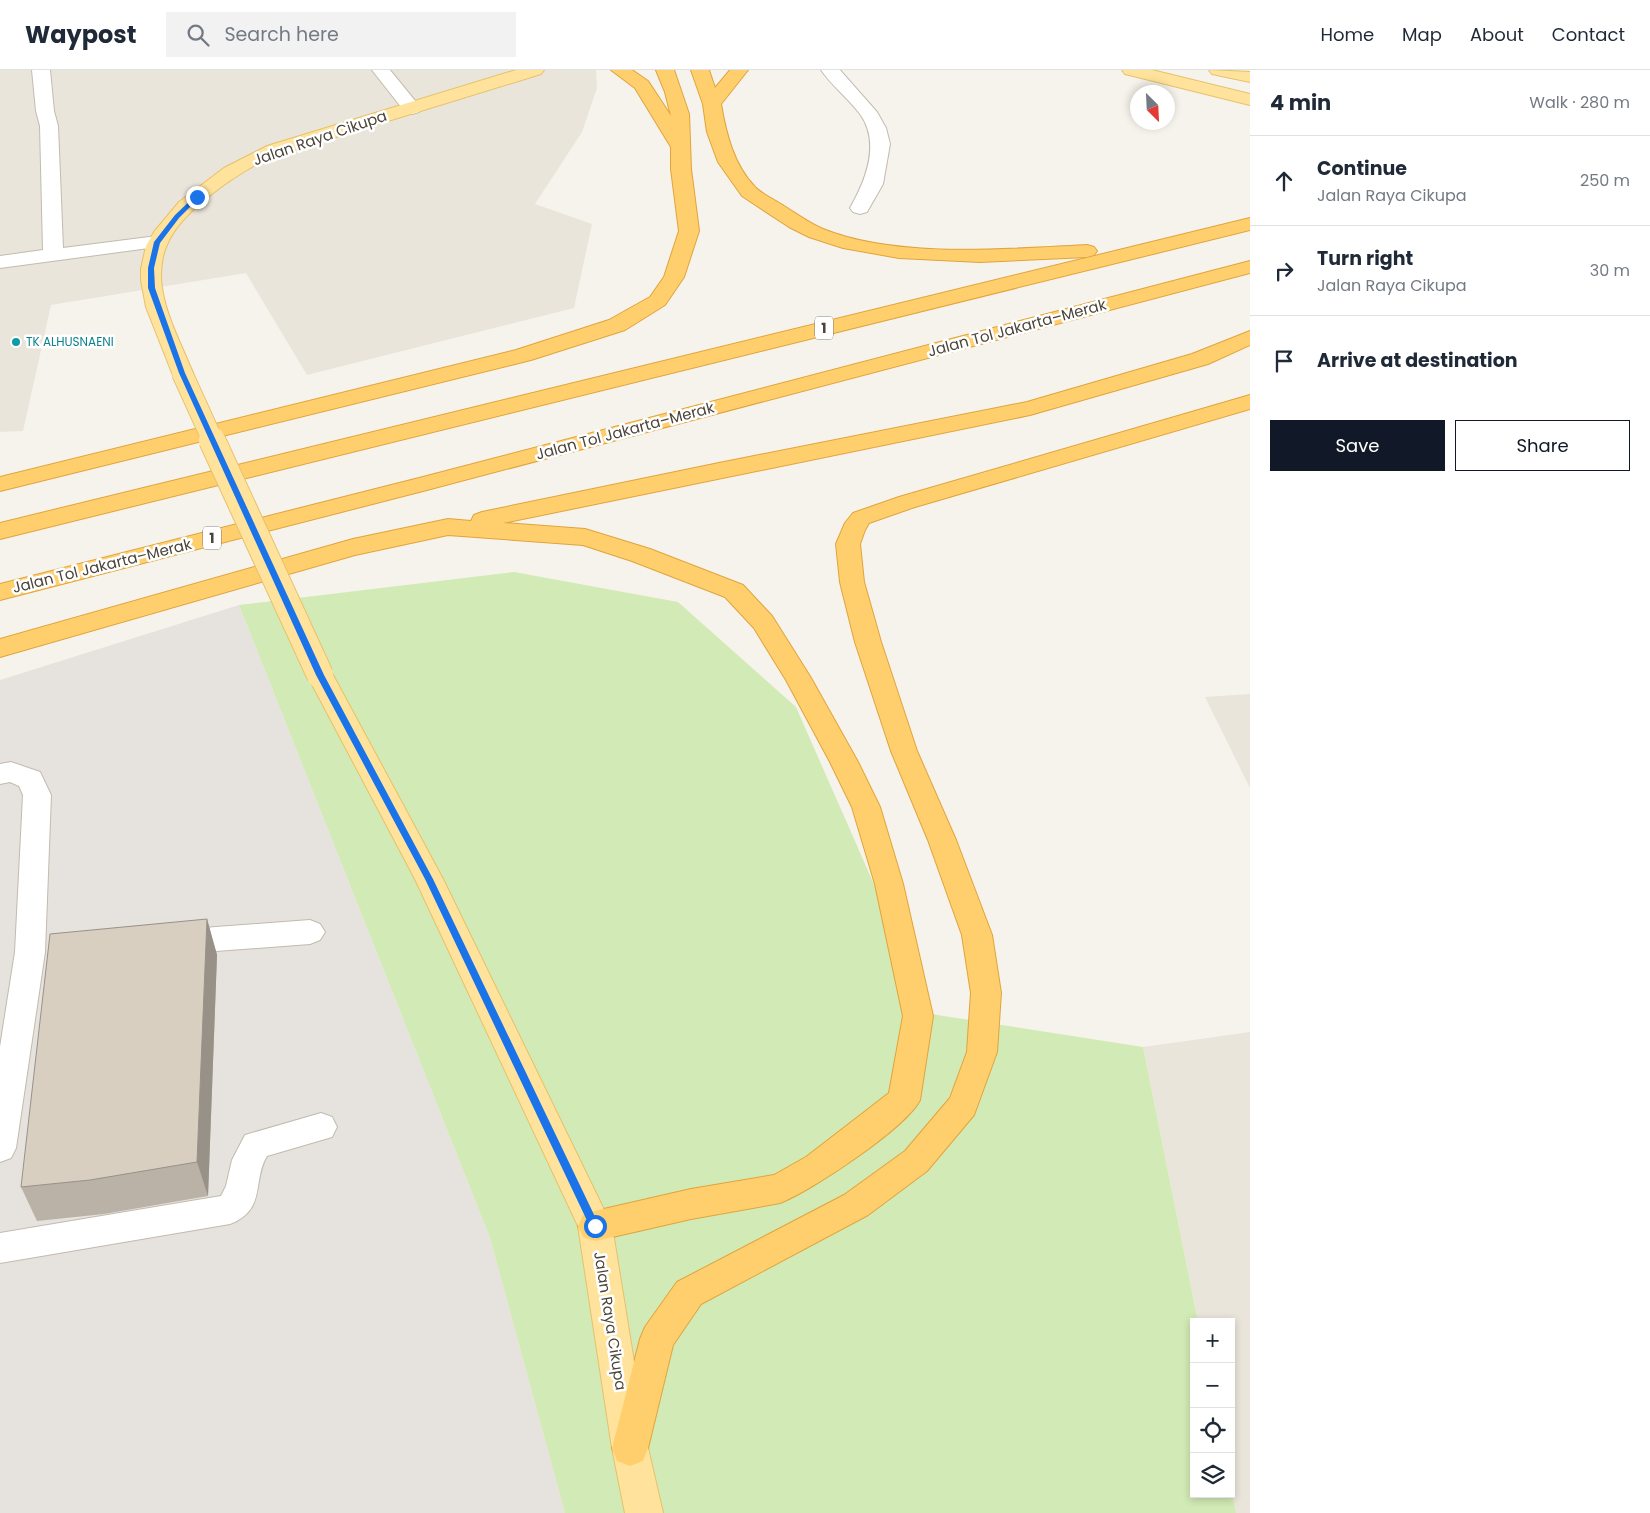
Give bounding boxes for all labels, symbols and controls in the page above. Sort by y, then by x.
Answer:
search box [166,12,516,57]
text: Waypost [25,18,136,51]
icon: search [184,21,212,49]
text: Search here [224,21,339,48]
text: Home [1320,22,1374,47]
text: Map [1402,22,1442,47]
text: About [1470,22,1524,47]
text: Contact [1552,22,1625,47]
north arrow [1130,85,1175,130]
text: 4 min [1270,88,1331,117]
text: Walk · 280 m [1529,91,1630,114]
street label: Jalan Raya Cikupa [250,105,390,170]
text: Continue [1317,155,1407,182]
icon: ahead [1270,167,1298,195]
text: 250 m [1580,169,1630,192]
text: Jalan Raya Cikupa [1317,184,1467,207]
route end [186,186,209,209]
text: Turn right [1317,245,1413,272]
icon: right [1270,257,1298,285]
text: 30 m [1590,259,1630,282]
text: Jalan Raya Cikupa [1317,274,1467,297]
street label: Jalan Tol Jakarta–Merak [925,294,1109,361]
road number: 1 [815,317,833,340]
place label: TK ALHUSNAENI [26,333,114,350]
marker: TK ALHUSNAENI [10,336,22,348]
icon: arrive [1270,347,1298,375]
text: Arrive at destination [1317,347,1518,374]
street label: Jalan Tol Jakarta–Merak [533,397,717,464]
button: Save [1270,420,1445,471]
button: Share [1455,420,1630,471]
road number: 1 [203,526,221,549]
street label: Jalan Tol Jakarta–Merak [10,533,194,598]
route start [584,1215,607,1238]
street label: Jalan Raya Cikupa [589,1250,632,1392]
map controls [1190,1318,1235,1498]
button: + [1190,1318,1235,1363]
button: − [1190,1363,1235,1408]
button: locate [1190,1408,1235,1453]
button: layers [1190,1453,1235,1498]

